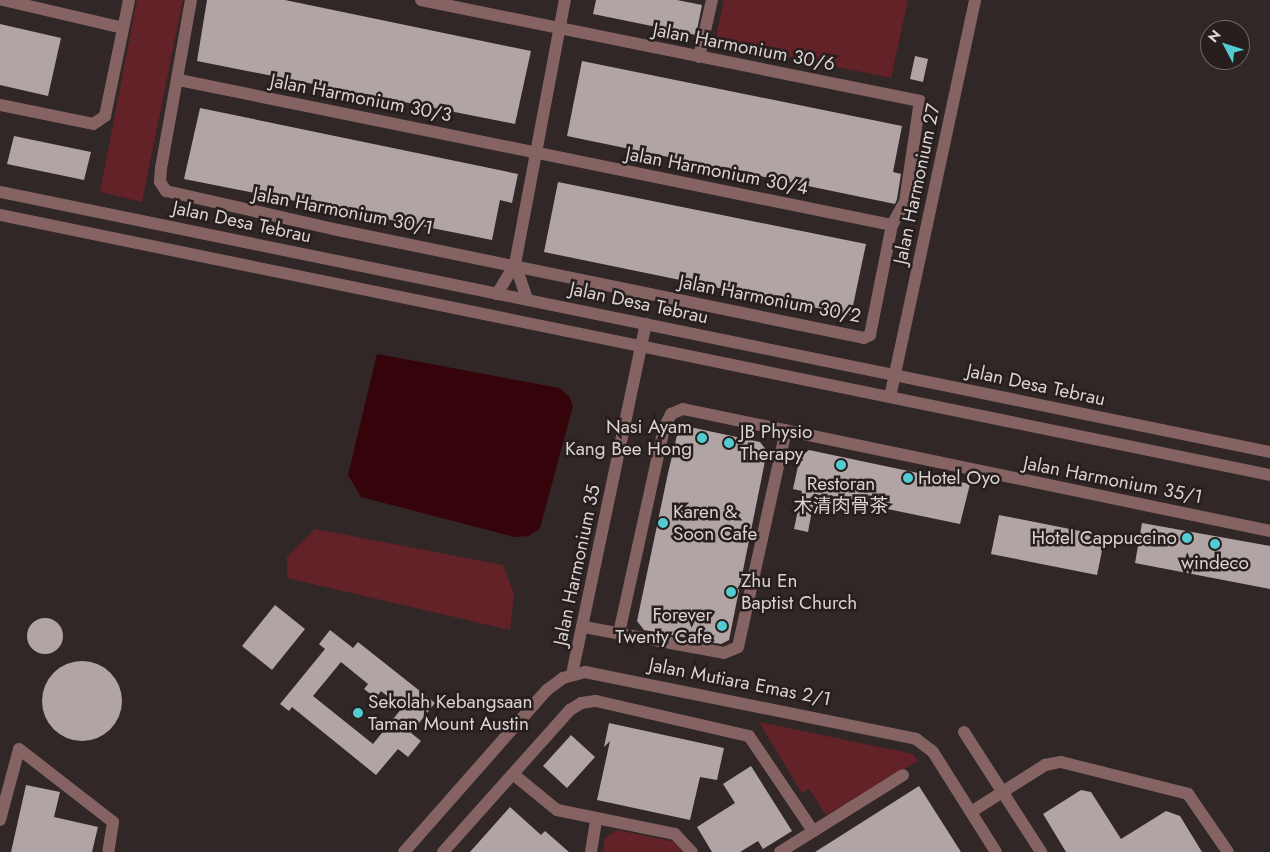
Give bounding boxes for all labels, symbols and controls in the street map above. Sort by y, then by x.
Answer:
street label: Jalan Harmonium 30/6 [651,18,837,76]
north arrow [1200,20,1250,70]
text: N [1203,25,1226,47]
street label: Jalan Harmonium 30/3 [268,69,454,127]
street label: Jalan Harmonium 27 [889,102,945,266]
street label: Jalan Harmonium 30/4 [624,142,810,200]
street label: Jalan Harmonium 30/1 [251,182,435,240]
street label: Jalan Desa Tebrau [171,196,313,248]
street label: Jalan Harmonium 30/2 [677,270,863,328]
street label: Jalan Desa Tebrau [568,277,710,329]
street label: Jalan Desa Tebrau [965,359,1107,411]
place label: Nasi Ayam Kang Bee Hong [565,416,692,460]
place label: JB Physio Therapy [740,421,812,465]
marker: Nasi Ayam Kang Bee Hong [696,432,708,444]
marker: JB Physio Therapy [722,436,736,450]
street label: Jalan Harmonium 35/1 [1021,451,1205,509]
marker: Restoran 木清肉骨茶 [835,459,847,471]
place label: Hotel Oyo [918,467,1000,489]
marker: Hotel Oyo [902,472,914,484]
place label: Restoran 木清肉骨茶 [794,473,888,517]
street label: Jalan Harmonium 35 [549,483,605,647]
place label: Karen & Soon Cafe [673,501,757,545]
marker: Karen & Soon Cafe [657,517,669,529]
place label: Hotel Cappuccino [1031,527,1177,549]
marker: Hotel Cappuccino [1181,532,1193,544]
marker: windeco [1209,538,1221,550]
place label: windeco [1181,552,1249,574]
place label: Zhu En Baptist Church [741,570,857,614]
marker: Zhu En Baptist Church [725,586,737,598]
place label: Forever Twenty Cafe [615,604,712,648]
marker: Forever Twenty Cafe [716,620,728,632]
street label: Jalan Mutiara Emas 2/1 [647,653,833,711]
place label: Sekolah Kebangsaan Taman Mount Austin [368,691,532,735]
marker: Sekolah Kebangsaan Taman Mount Austin [352,707,364,719]

